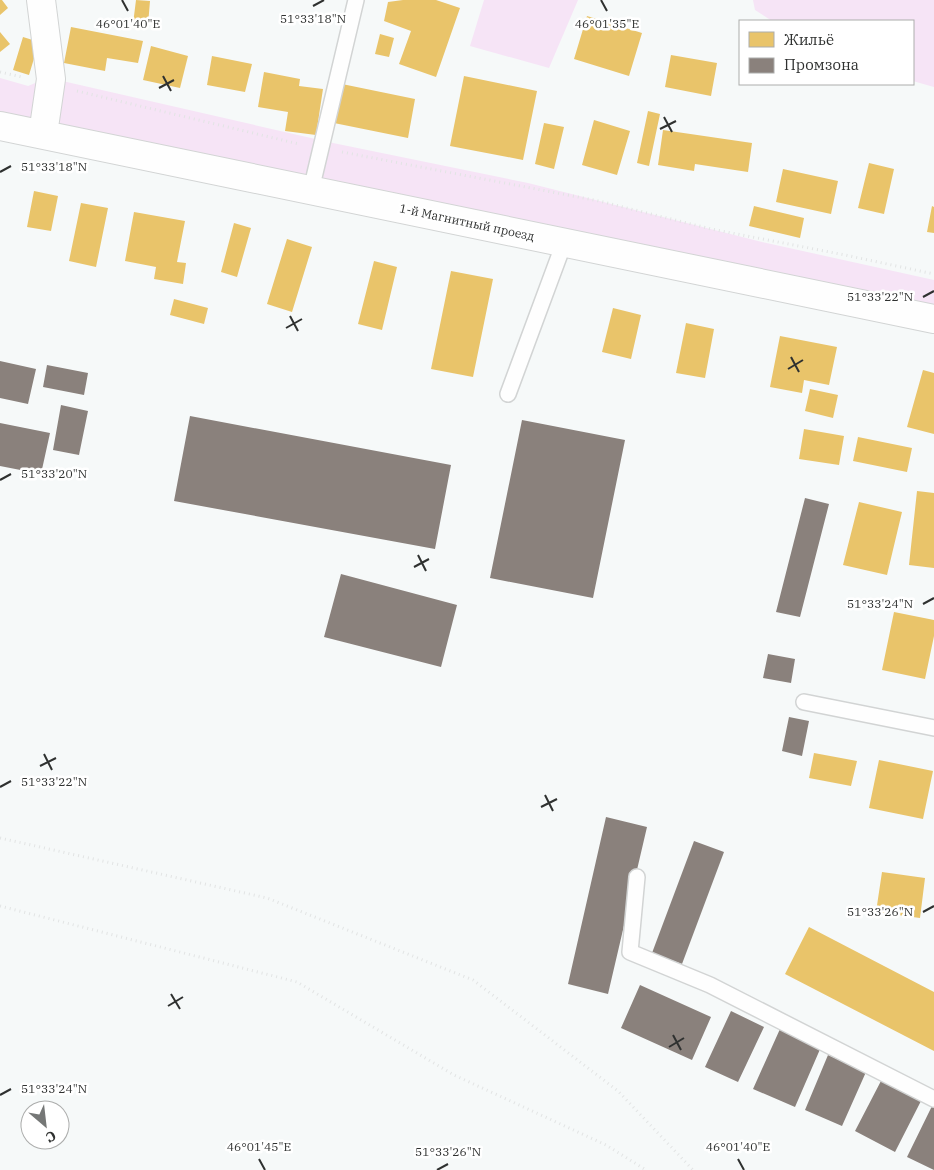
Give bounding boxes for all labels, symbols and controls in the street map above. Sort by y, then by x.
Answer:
text: 51°33'18"N [280,11,346,26]
text: 46°01'40"E [96,16,160,31]
text: 46°01'35"E [575,16,639,31]
legend [739,20,914,85]
text: Жильё [784,30,834,49]
text: Промзона [784,55,859,74]
text: 51°33'18"N [21,159,87,174]
street label: 1-й Магнитный проезд [398,200,536,244]
text: 51°33'22"N [847,289,913,304]
text: 51°33'20"N [21,466,87,481]
text: 51°33'24"N [847,596,913,611]
text: 51°33'22"N [21,774,87,789]
text: 51°33'26"N [847,904,913,919]
text: 51°33'24"N [21,1081,87,1096]
north arrow [20,1100,70,1150]
text: С [43,1126,59,1147]
text: 46°01'45"E [227,1139,291,1154]
text: 46°01'40"E [706,1139,770,1154]
text: 51°33'26"N [415,1144,481,1159]

